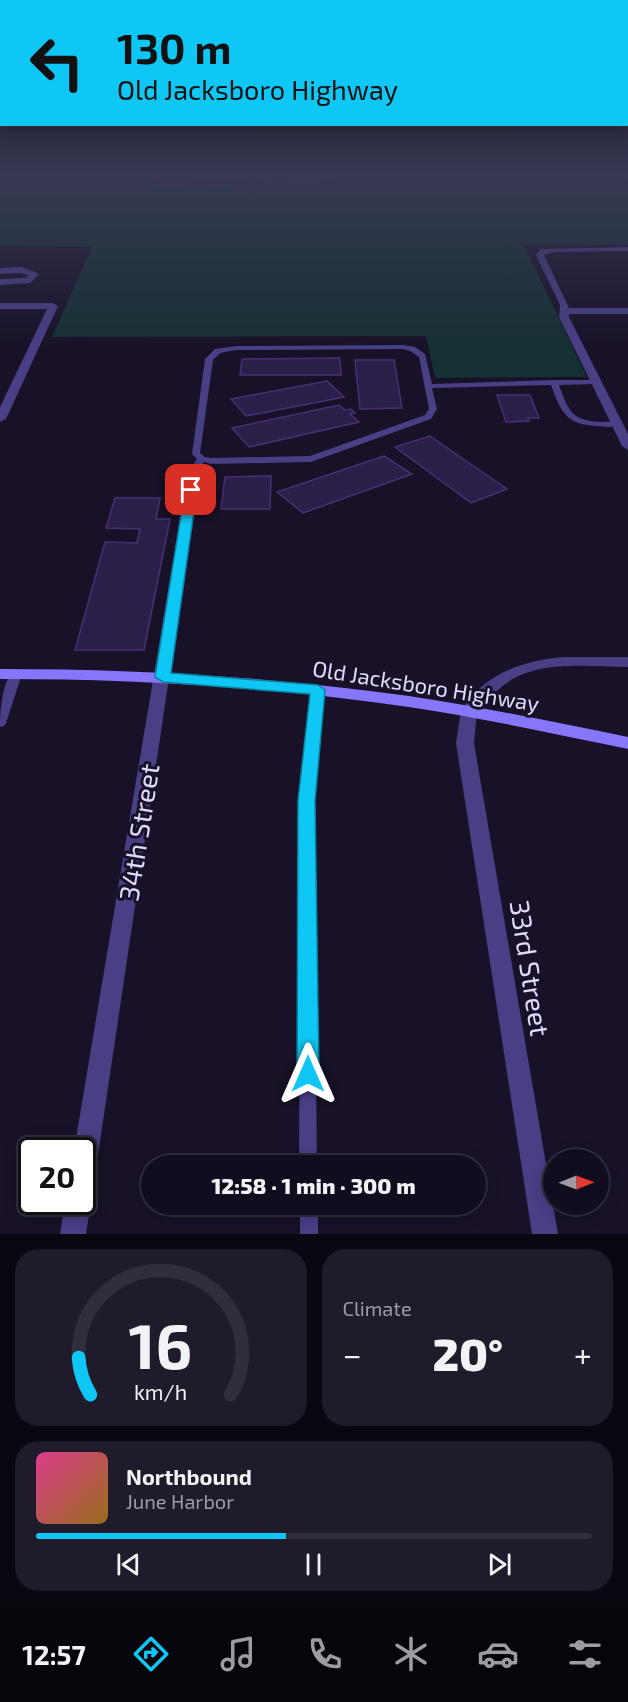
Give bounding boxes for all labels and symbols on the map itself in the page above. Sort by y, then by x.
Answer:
pin [165,464,216,515]
street label: Old Jacksboro Highway [311,654,541,716]
street label: 34th Street [111,761,165,903]
street label: 33rd Street [504,898,558,1038]
position arrow [276,1042,340,1106]
speed limit sign: 20 [18,1137,96,1215]
north arrow [543,1149,609,1215]

